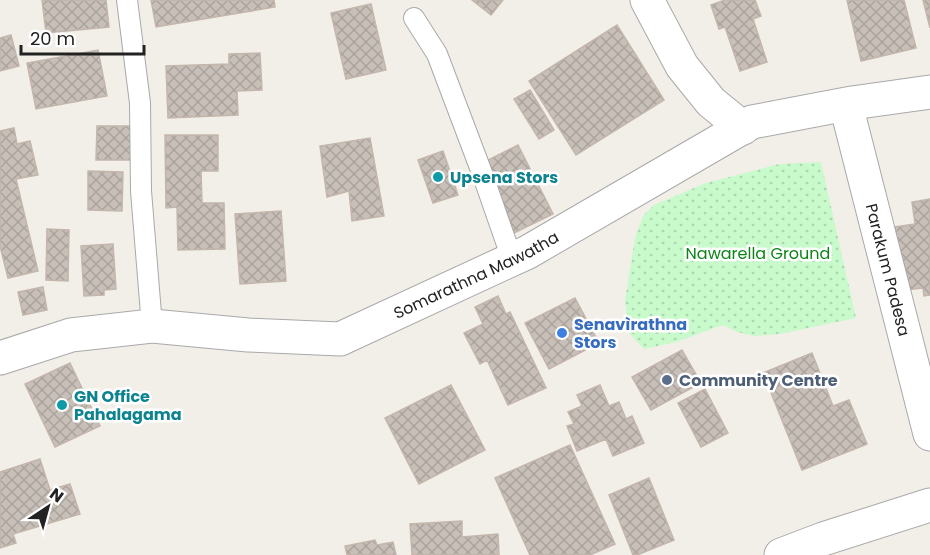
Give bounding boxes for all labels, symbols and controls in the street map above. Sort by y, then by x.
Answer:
scale bar [21,18,144,56]
text: 20 m [30,26,75,51]
place label: Upsena Stors [450,166,558,189]
marker: Upsena Stors [431,170,445,184]
street label: Parakum Padesa [860,201,916,339]
street label: Somarathna Mawatha [390,226,563,325]
park label: Nawarella Ground [686,242,830,265]
place label: Senavìrathna Stors [574,313,687,354]
marker: Senavìrathna Stors [555,326,569,340]
place label: Community Centre [679,369,838,392]
marker: Community Centre [660,373,674,387]
place label: GN Office Pahalagama [74,385,182,426]
marker: GN Office Pahalagama [55,398,69,412]
north arrow [18,477,78,537]
text: N [45,482,68,508]

